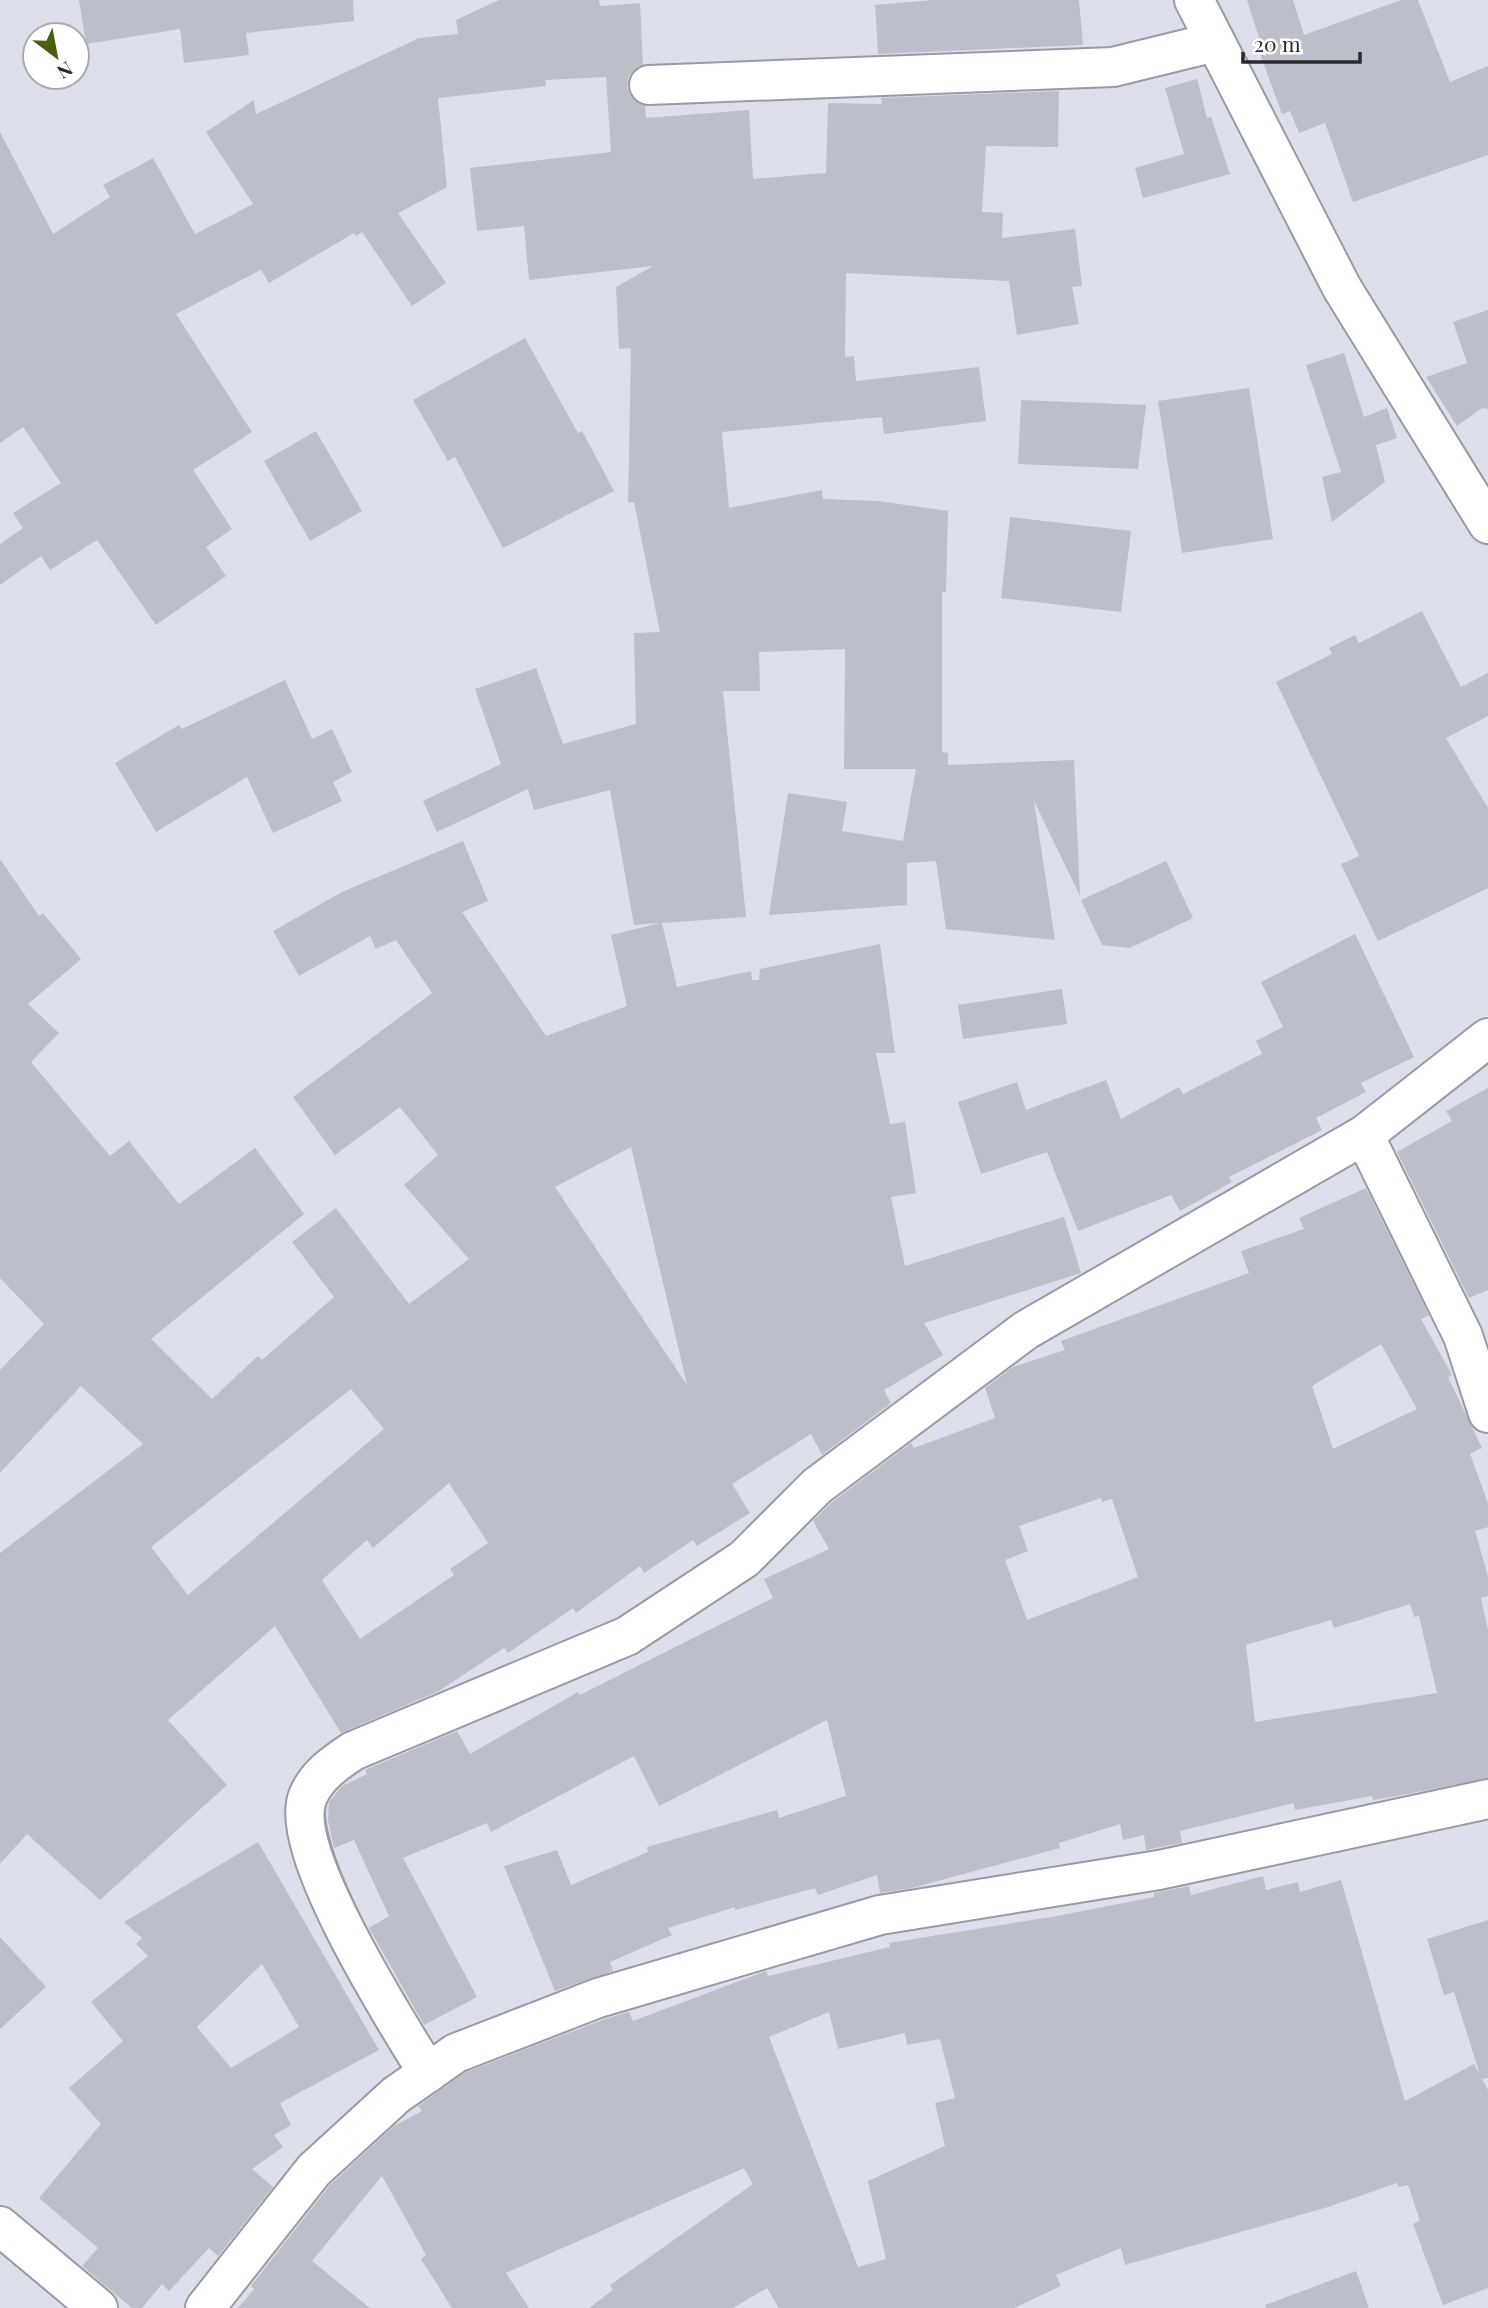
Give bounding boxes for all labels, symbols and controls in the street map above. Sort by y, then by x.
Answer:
north arrow [21,21,91,91]
scale bar [1243,21,1360,65]
text: 20 m [1254,29,1301,57]
text: N [53,57,78,86]

